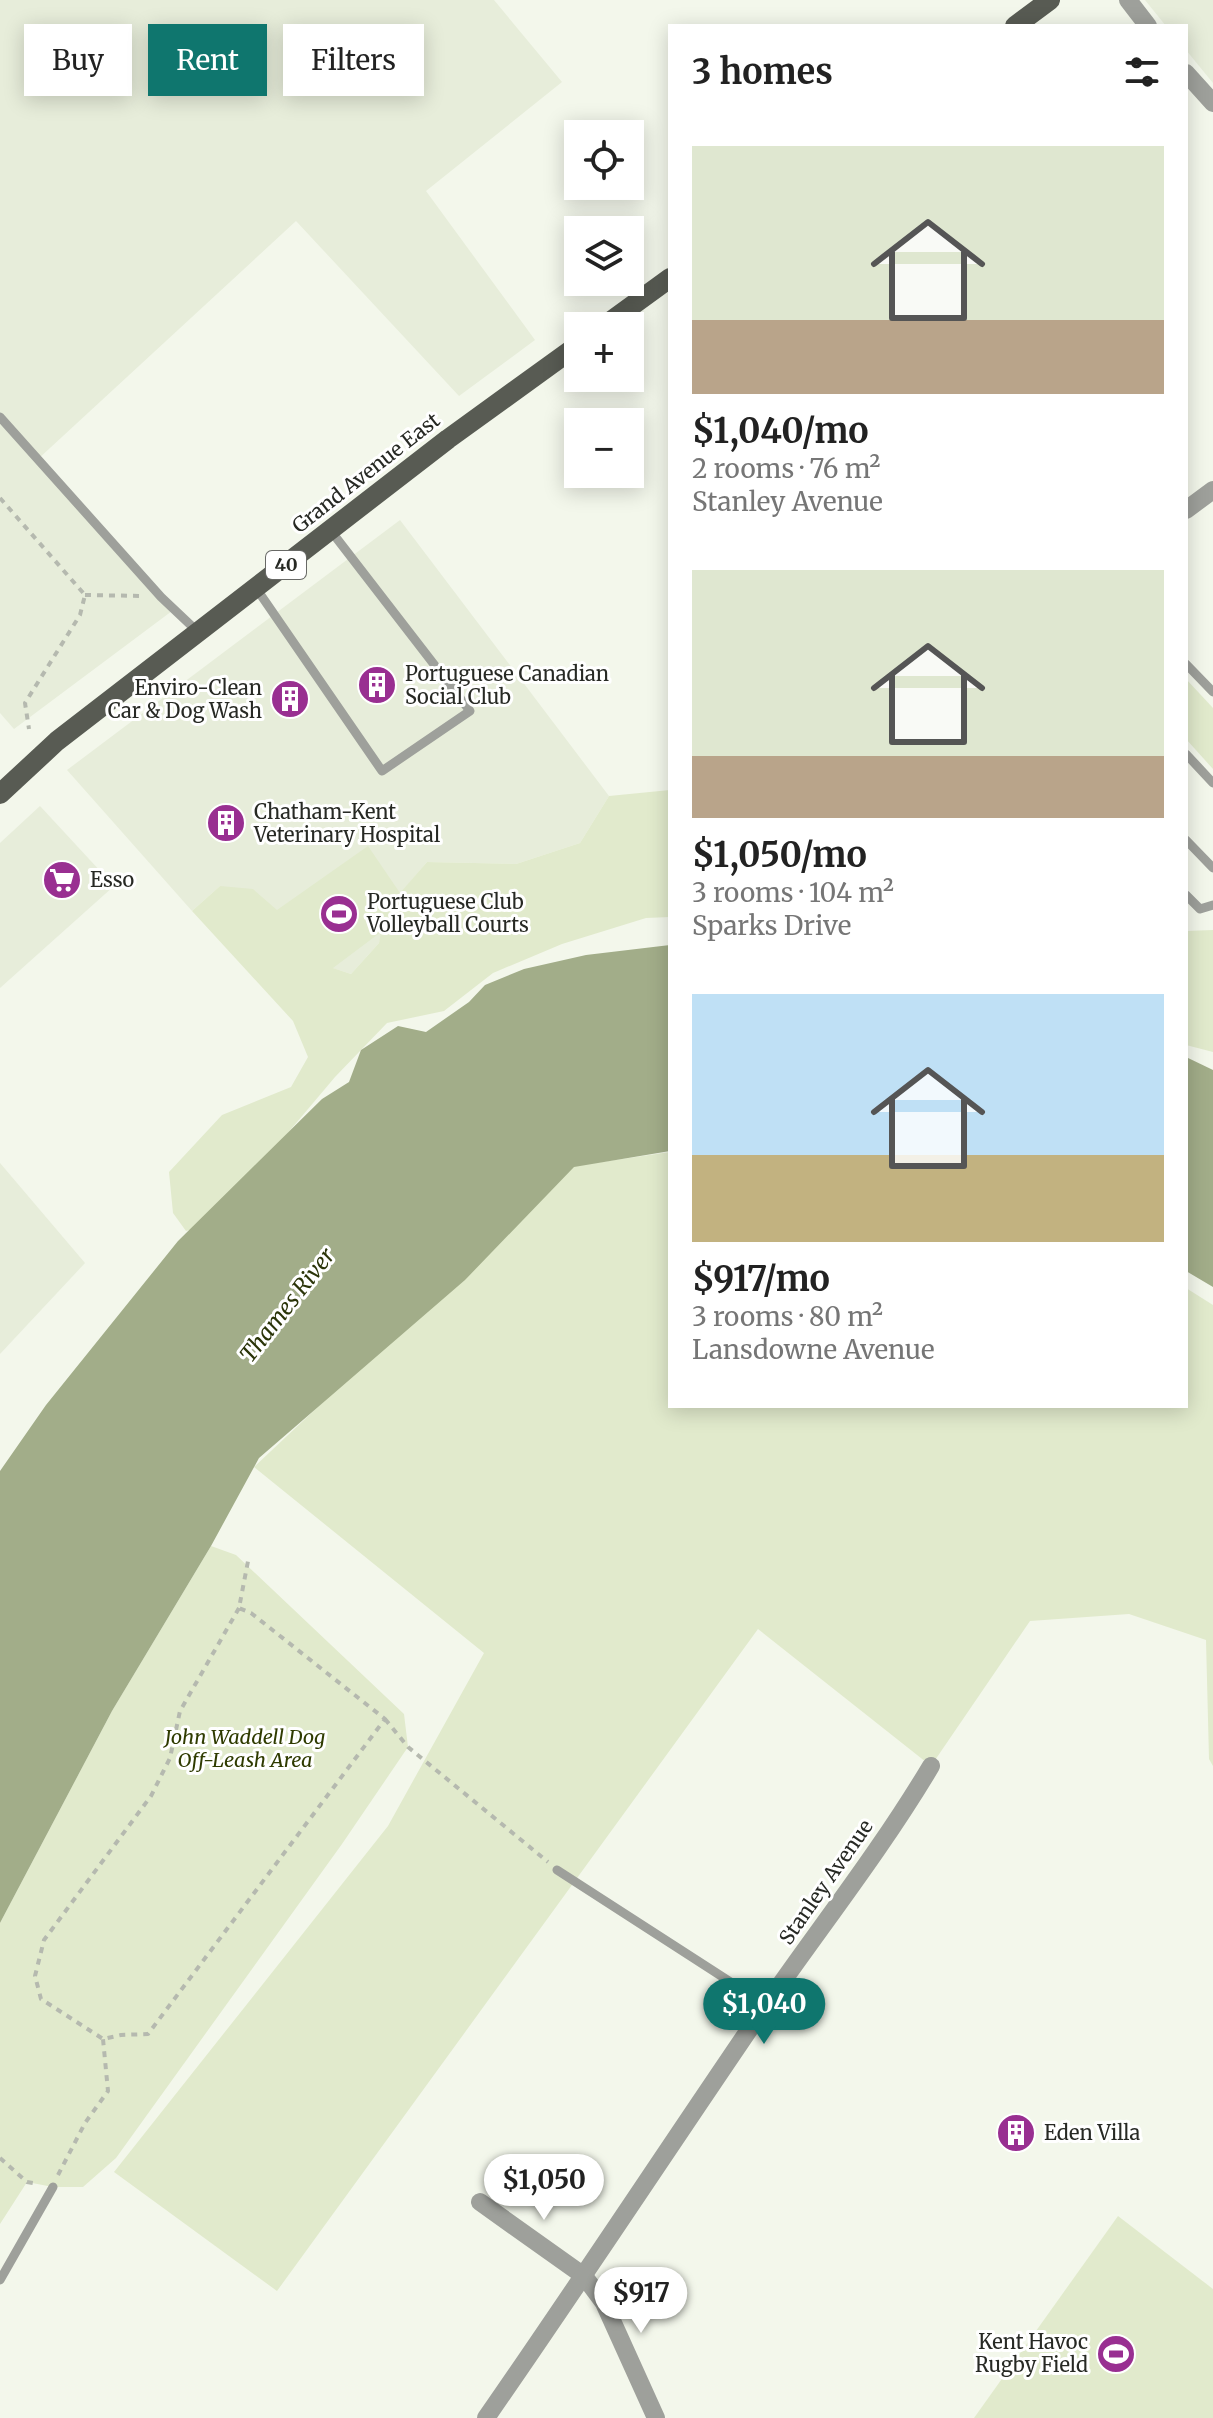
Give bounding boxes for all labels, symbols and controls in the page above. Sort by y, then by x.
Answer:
chip: Buy [24,24,132,96]
chip: Rent [148,24,267,96]
chip: Filters [283,24,424,96]
icon: filters [1120,50,1164,94]
text: 3 homes [692,51,833,93]
map controls [564,120,644,488]
button: locate [564,120,644,200]
icon: home [856,198,1000,342]
button: layers [564,216,644,296]
button: + [564,312,644,392]
street label: Grand Avenue East [287,407,445,538]
button: − [564,408,644,488]
text: $1,040/mo [692,410,869,452]
text: 2 rooms · 76 m² [692,452,880,485]
text: Stanley Avenue [692,485,883,518]
road number: 40 [266,551,306,579]
icon: home [856,622,1000,766]
place label: Portuguese Canadian Social Club [405,661,609,709]
building icon: Portuguese Canadian Social Club [356,664,398,706]
place label: Enviro-Clean Car & Dog Wash [108,675,262,723]
building icon: Enviro-Clean Car & Dog Wash [269,678,311,720]
place label: Chatham-Kent Veterinary Hospital [253,799,440,847]
building icon: Chatham-Kent Veterinary Hospital [205,802,247,844]
text: $1,050/mo [692,834,867,876]
supermarket icon: Esso [41,859,83,901]
place label: Esso [90,867,135,892]
text: 3 rooms · 104 m² [692,876,894,909]
place label: Portuguese Club Volleyball Courts [366,889,529,937]
sports icon: Portuguese Club Volleyball Courts [318,893,360,935]
text: Sparks Drive [692,909,851,942]
icon: home [856,1046,1000,1190]
water label: Thames River [234,1241,341,1368]
text: $917/mo [692,1258,830,1300]
text: 3 rooms · 80 m² [692,1300,883,1333]
text: Lansdowne Avenue [692,1333,935,1366]
park label: John Waddell Dog Off-Leash Area [163,1724,325,1772]
street label: Stanley Avenue [773,1814,878,1949]
pin: $1,040 [699,1978,829,2046]
text: $1,040 [721,1987,807,2020]
building icon: Eden Villa [995,2112,1037,2154]
place label: Eden Villa [1044,2120,1141,2145]
pin: $1,050 [479,2154,609,2222]
text: $1,050 [502,2163,586,2196]
pin: $917 [594,2267,688,2335]
text: $917 [612,2276,670,2309]
place label: Kent Havoc Rugby Field [975,2329,1088,2377]
sports icon: Kent Havoc Rugby Field [1095,2333,1137,2375]

